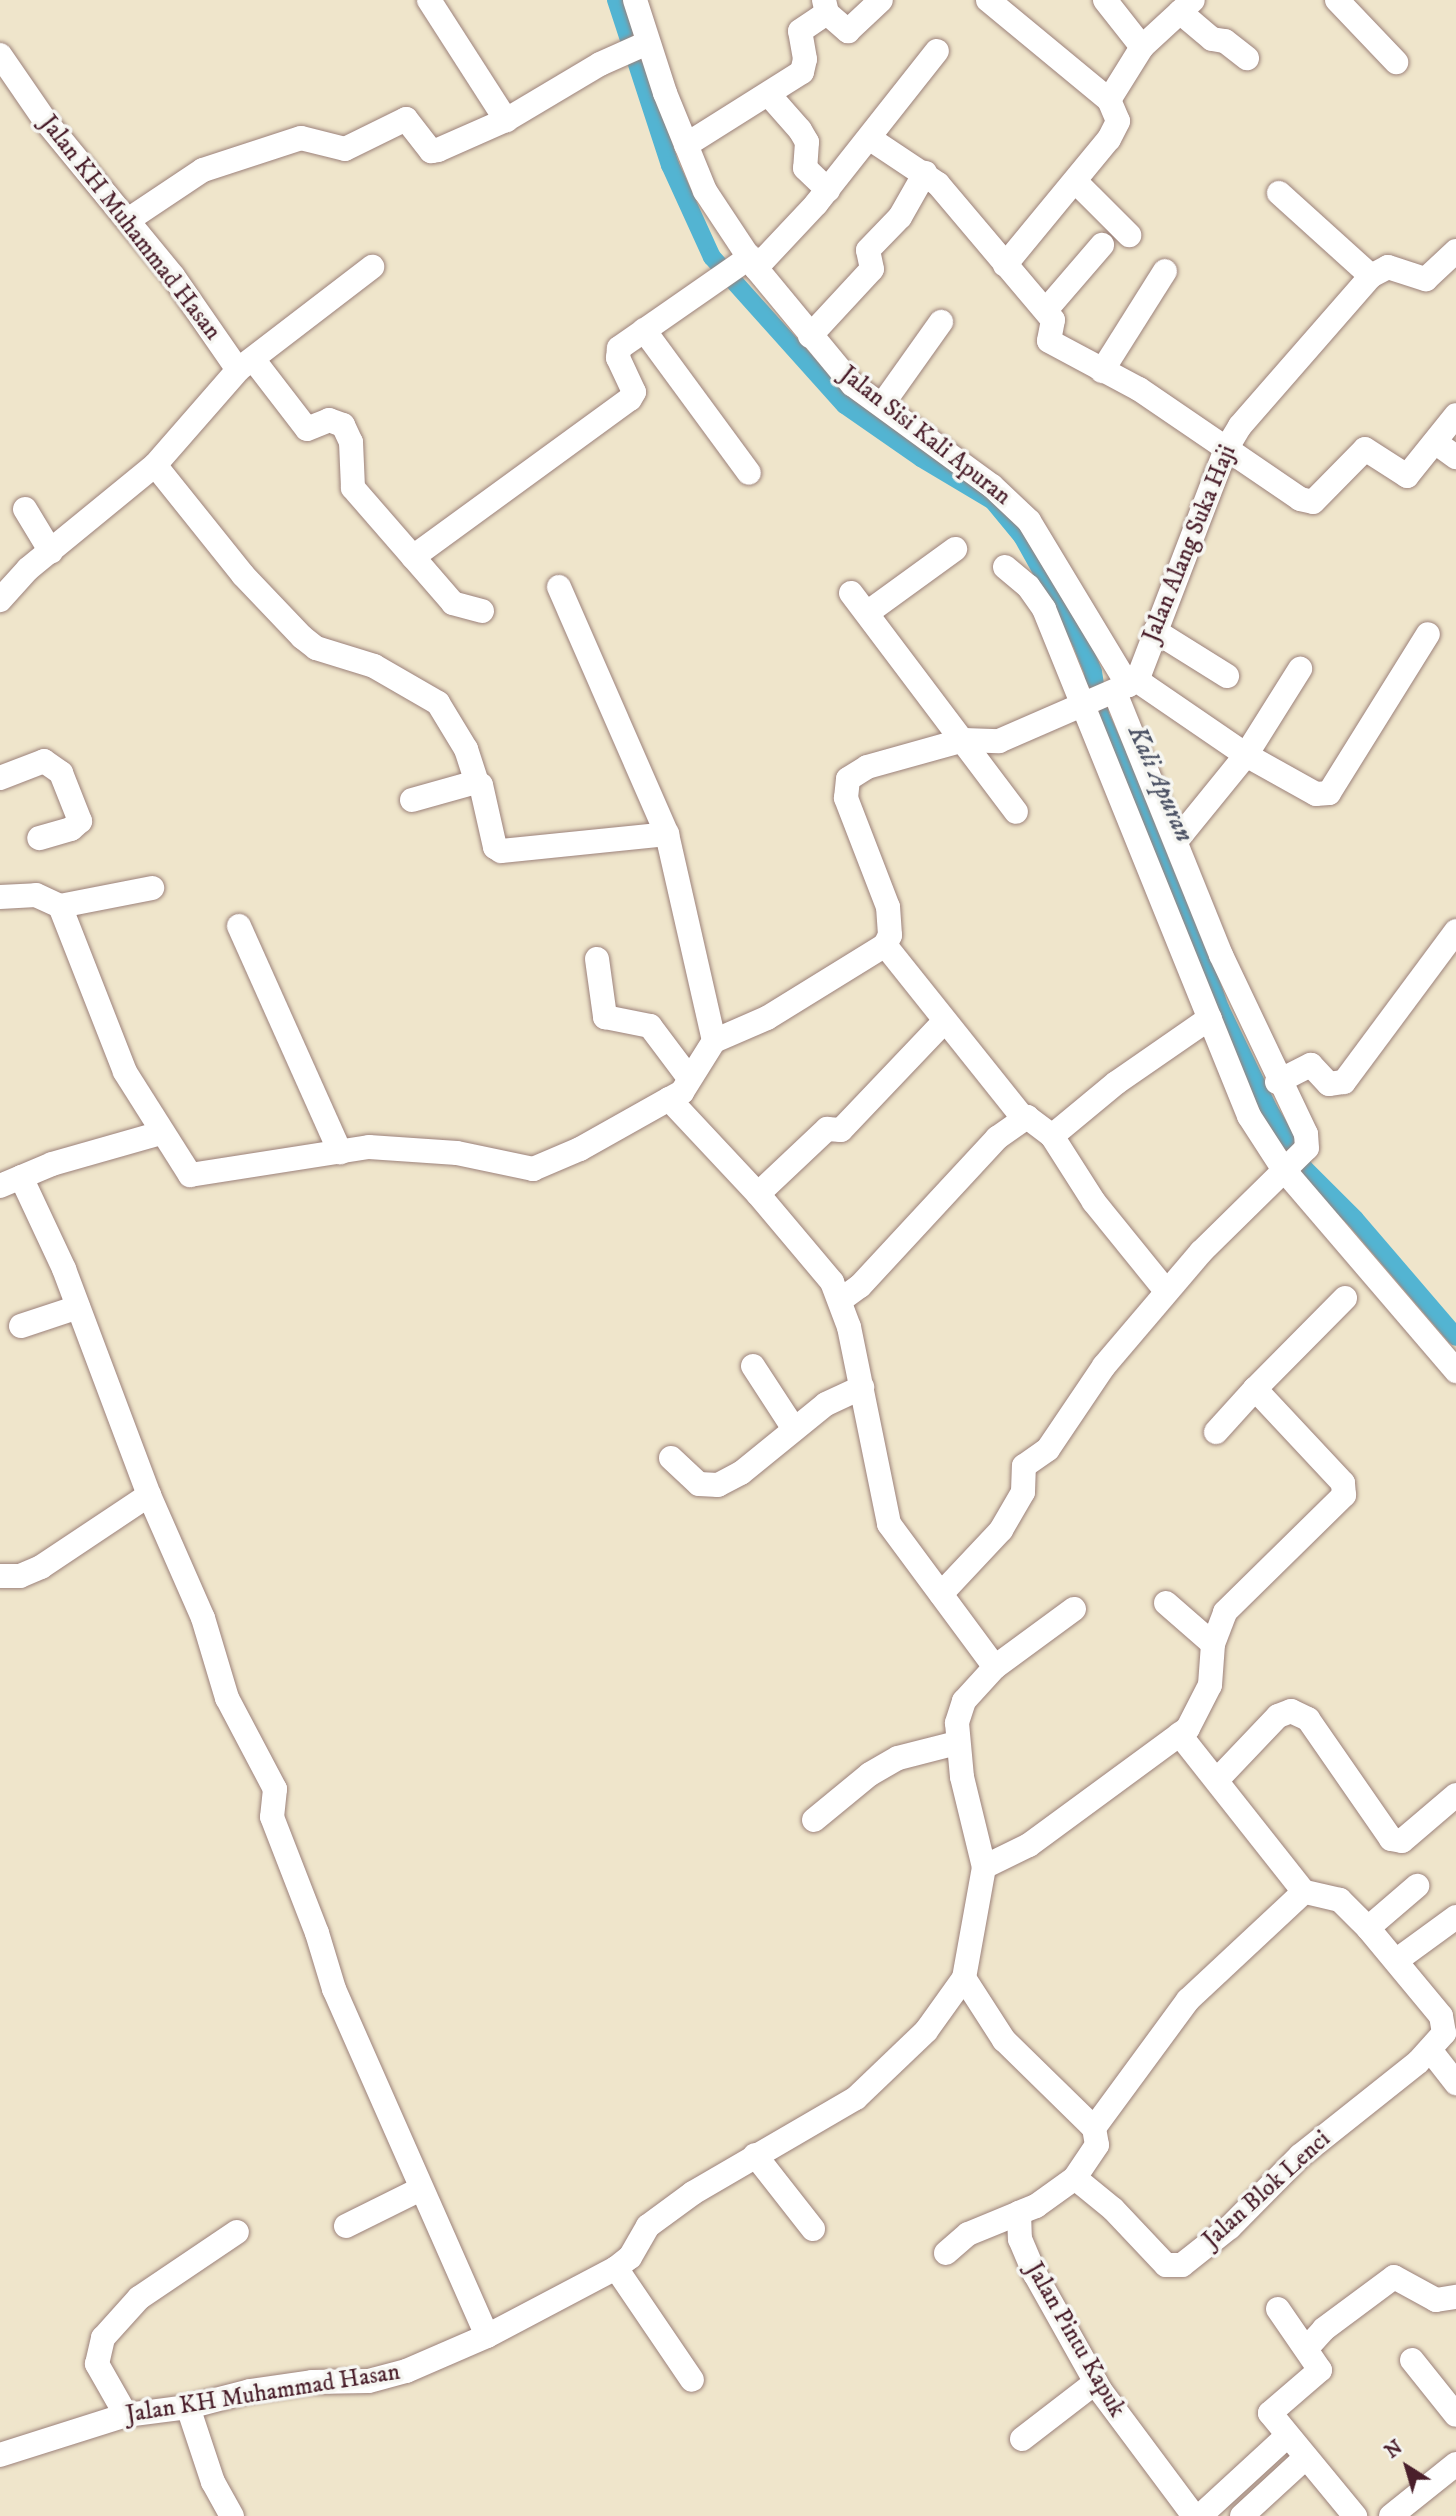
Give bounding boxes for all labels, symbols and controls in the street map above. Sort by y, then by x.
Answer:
street label: Jalan KH Muhammad Hasan [33,110,227,346]
street label: Jalan Sisi Kali Apuran [834,360,1016,512]
street label: Jalan Alang Suka Haji [1137,441,1243,647]
water label: Kali Apuran [1120,721,1200,847]
street label: Jalan Blok Lenci [1197,2125,1337,2255]
street label: Jalan Pintu Kapuk [1019,2257,1131,2423]
street label: Jalan KH Muhammad Hasan [124,2358,402,2430]
north arrow [1372,2432,1442,2502]
text: N [1381,2436,1407,2464]

